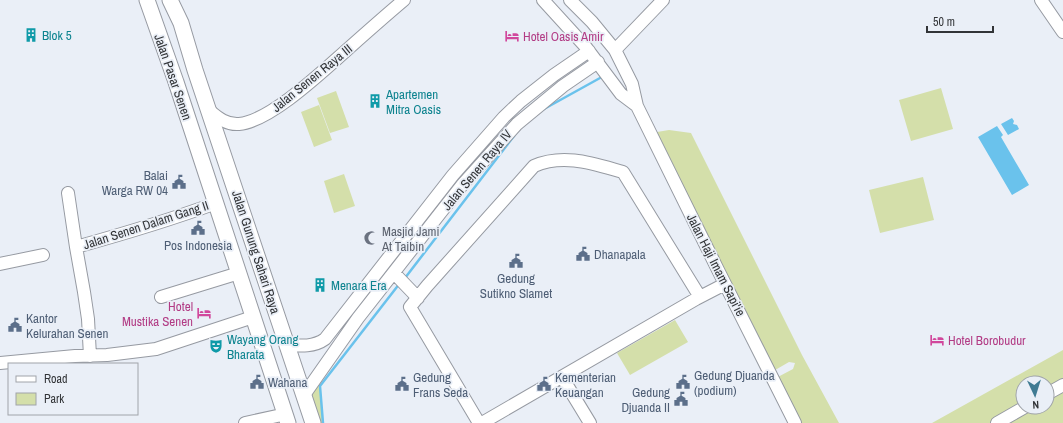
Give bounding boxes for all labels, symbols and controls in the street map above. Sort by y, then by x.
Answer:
scale bar [927,8,993,34]
text: 50 m [933,14,955,30]
building icon: Blok 5 [23,27,39,43]
place label: Blok 5 [42,27,72,44]
hotel icon: Hotel Oasis Amir [504,28,520,44]
place label: Hotel Oasis Amir [523,28,604,45]
street label: Jalan Pasar Senen [150,32,196,122]
street label: Jalan Senen Raya III [268,40,356,116]
place label: Apartemen Mitra Oasis [385,86,441,118]
building icon: Apartemen Mitra Oasis [367,93,383,109]
street label: Jalan Senen Raya IV [438,126,516,214]
place label: Balai Warga RW 04 [102,167,168,199]
public building icon: Balai Warga RW 04 [171,174,187,190]
street label: Jalan Gunung Sahari Raya [228,188,284,316]
street label: Jalan Senen Dalam Gang II [81,197,211,253]
street label: Jalan Haji Imam Sapi'ie [683,211,749,319]
public building icon: Pos Indonesia [190,220,206,236]
place label: Masjid Jami At Taibin [381,223,439,255]
mosque icon: Masjid Jami At Taibin [363,230,379,246]
place label: Pos Indonesia [164,237,232,254]
public building icon: Dhanapala [575,246,591,262]
place label: Dhanapala [594,246,646,263]
public building icon: Gedung Sutikno Slamet [508,253,524,269]
place label: Gedung Sutikno Slamet [480,270,552,302]
building icon: Menara Era [312,277,328,293]
place label: Menara Era [331,277,387,294]
place label: Hotel Mustika Senen [122,298,193,330]
hotel icon: Hotel Mustika Senen [196,305,212,321]
place label: Kantor Kelurahan Senen [26,310,108,342]
public building icon: Kantor Kelurahan Senen [7,317,23,333]
place label: Wayang Orang Bharata [227,331,298,363]
hotel icon: Hotel Borobudur [929,332,945,348]
place label: Hotel Borobudur [948,332,1026,349]
theatre icon: Wayang Orang Bharata [208,338,224,354]
legend [8,363,138,415]
place label: Gedung Djuanda (podium) [694,367,775,399]
place label: Gedung Frans Seda [413,369,468,401]
place label: Kementerian Keuangan [555,369,616,401]
text: Road [44,371,68,387]
public building icon: Wahana [249,374,265,390]
place label: Wahana [268,374,307,391]
public building icon: Gedung Djuanda (podium) [675,374,691,390]
north arrow [1015,375,1055,415]
public building icon: Gedung Frans Seda [394,376,410,392]
public building icon: Kementerian Keuangan [536,376,552,392]
place label: Gedung Djuanda II [621,384,670,416]
text: Park [44,391,64,407]
public building icon: Gedung Djuanda II [673,391,689,407]
text: N [1032,398,1039,412]

